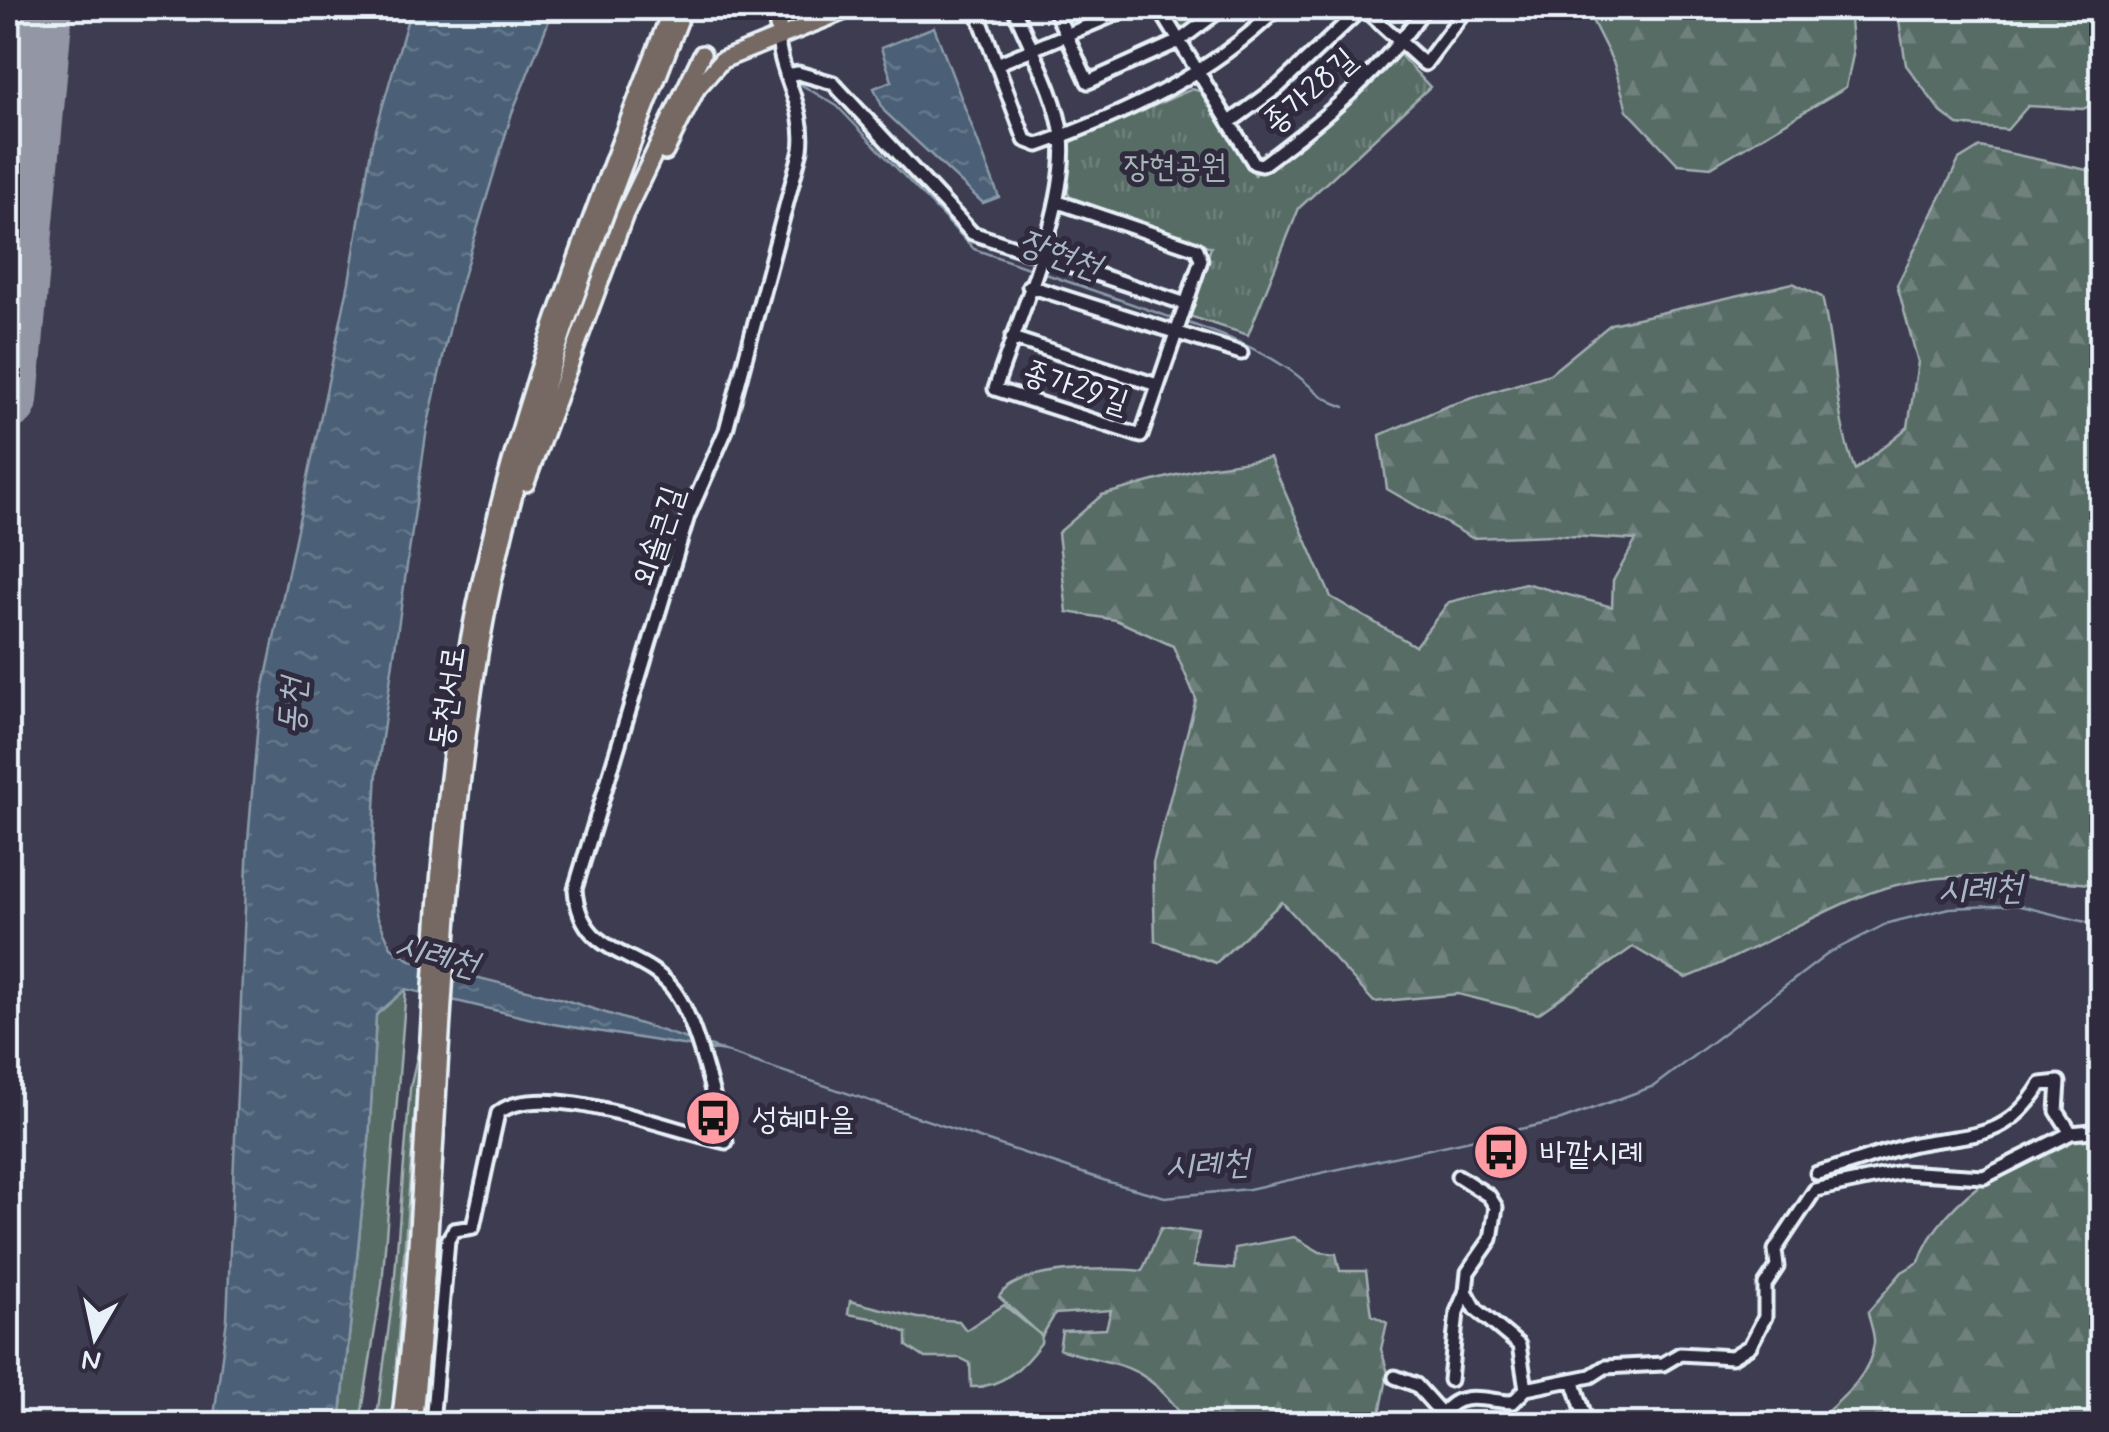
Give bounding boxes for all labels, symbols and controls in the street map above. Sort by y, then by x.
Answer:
street label: 종가28길 [1255,39,1366,144]
park label: 장현공원 [1124,147,1227,189]
water label: 장현천 [1012,219,1110,292]
street label: 종가29길 [1017,351,1134,425]
street label: 외솔큰길 [623,481,695,592]
street label: 동천서로 [420,643,476,751]
water label: 동천 [268,673,318,736]
water label: 시례천 [1937,865,2027,914]
water label: 시례천 [390,923,487,990]
bus stop icon: 성혜마을 [683,1088,743,1148]
place label: 성혜마을 [752,1099,855,1141]
bus stop icon: 바깥시례 [1471,1122,1531,1182]
place label: 바깥시례 [1540,1133,1643,1175]
water label: 시례천 [1164,1140,1254,1190]
north arrow [45,1287,145,1387]
text: N [79,1339,104,1379]

